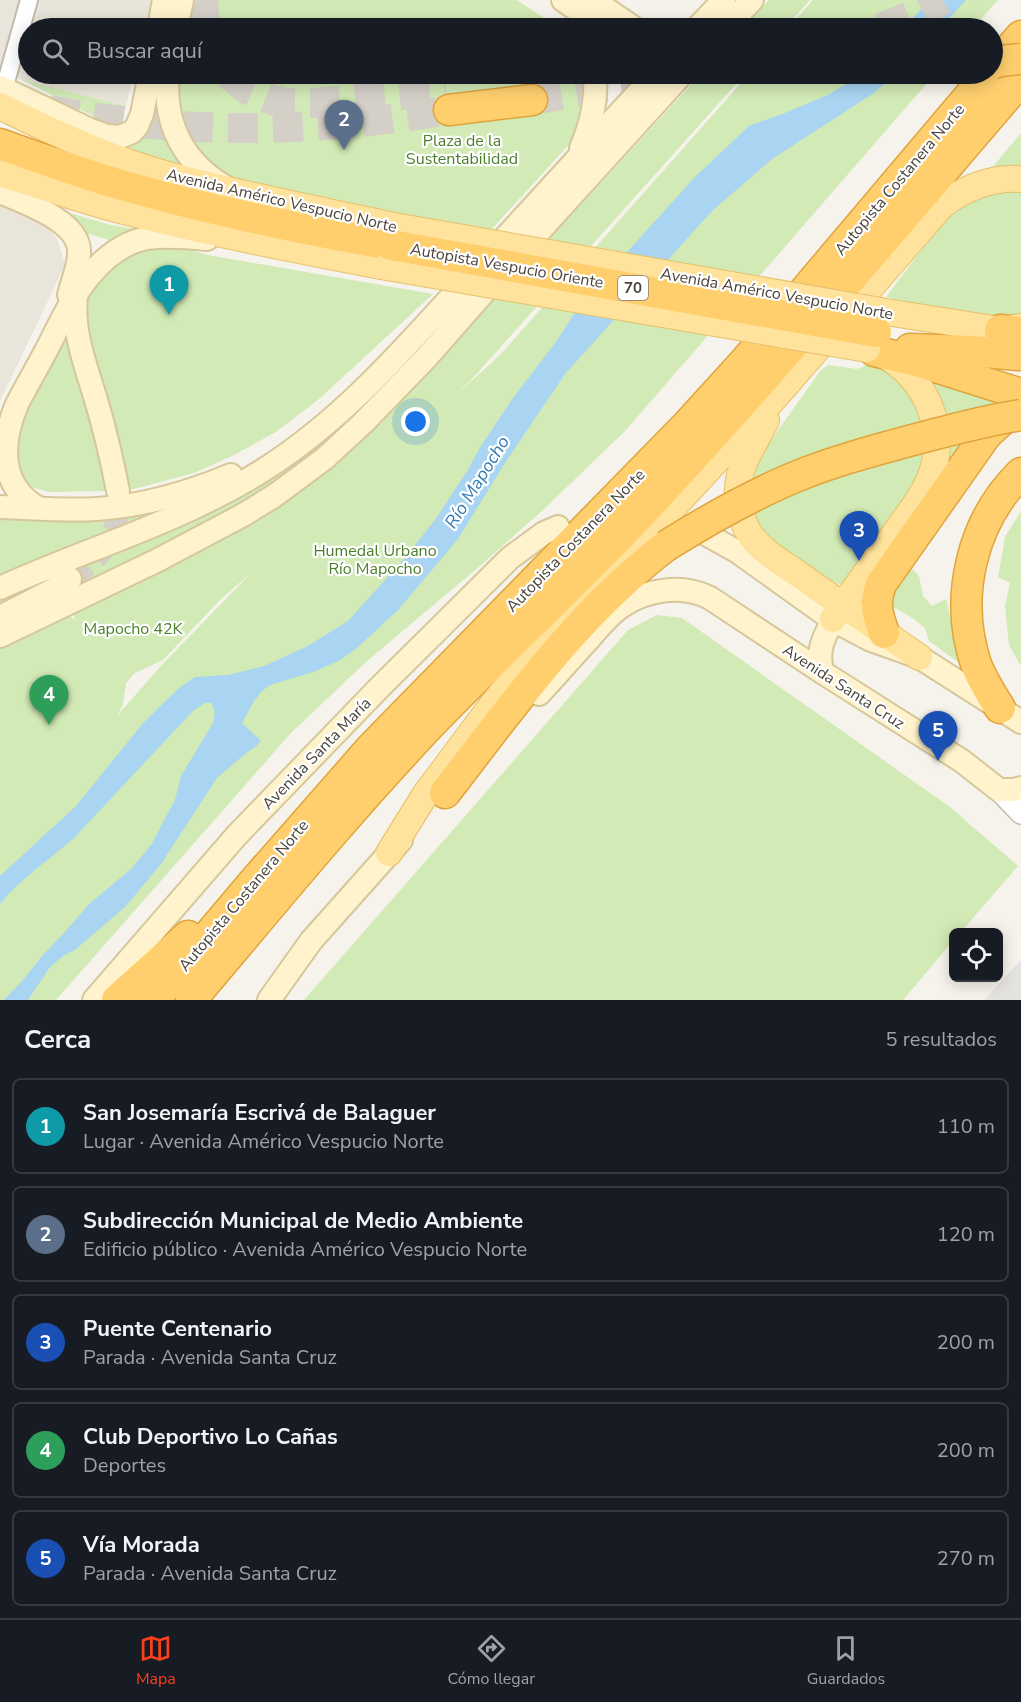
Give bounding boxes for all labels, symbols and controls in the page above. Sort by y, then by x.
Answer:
search box [18,18,1003,84]
icon: search [39,35,72,68]
text: Buscar aquí [87,36,202,66]
street label: Autopista Costanera Norte [830,99,970,260]
pin: 2 [324,100,364,150]
park label: Plaza de la Sustentabilidad [406,130,518,170]
street label: Avenida Américo Vespucio Norte [164,164,399,238]
street label: Autopista Vespucio Oriente [408,238,605,294]
street label: Avenida Américo Vespucio Norte [659,263,895,325]
pin: 1 [150,266,188,315]
road number: 70 [618,276,648,300]
your location [401,407,430,436]
water label: Río Mapocho [439,431,515,533]
street label: Autopista Costanera Norte [501,464,650,617]
pin: 3 [840,512,878,561]
park label: Humedal Urbano Río Mapocho [313,540,437,580]
park label: Mapocho 42K [83,618,184,640]
street label: Avenida Santa Cruz [778,639,909,734]
pin: 4 [29,676,68,725]
street label: Avenida Santa María [257,693,376,815]
pin: 5 [918,712,958,761]
street label: Autopista Costanera Norte [174,815,314,976]
map controls [949,928,1003,982]
button: locate [949,928,1003,982]
text: Cerca [24,1022,91,1057]
text: 5 resultados [886,1026,997,1053]
text: San Josemaría Escrivá de Balaguer [83,1098,436,1128]
text: 1 [40,1113,52,1140]
text: 110 m [937,1113,995,1140]
text: Lugar · Avenida Américo Vespucio Norte [83,1128,444,1155]
text: Subdirección Municipal de Medio Ambiente [83,1206,523,1236]
text: 2 [40,1221,52,1248]
text: 120 m [937,1221,995,1248]
text: Edificio público · Avenida Américo Vespucio Norte [83,1236,527,1263]
text: Puente Centenario [83,1314,272,1344]
text: 3 [40,1329,52,1356]
text: 200 m [937,1329,995,1356]
text: Parada · Avenida Santa Cruz [83,1344,337,1371]
text: Club Deportivo Lo Cañas [83,1422,338,1452]
text: 4 [40,1437,52,1464]
text: 200 m [937,1437,995,1464]
text: Deportes [83,1452,166,1479]
text: Vía Morada [83,1530,200,1560]
text: 5 [40,1545,52,1572]
text: 270 m [937,1545,995,1572]
text: Parada · Avenida Santa Cruz [83,1560,337,1587]
tab: Mapa [136,1632,176,1690]
tab: Cómo llegar [448,1632,535,1690]
tab: Guardados [807,1632,885,1690]

